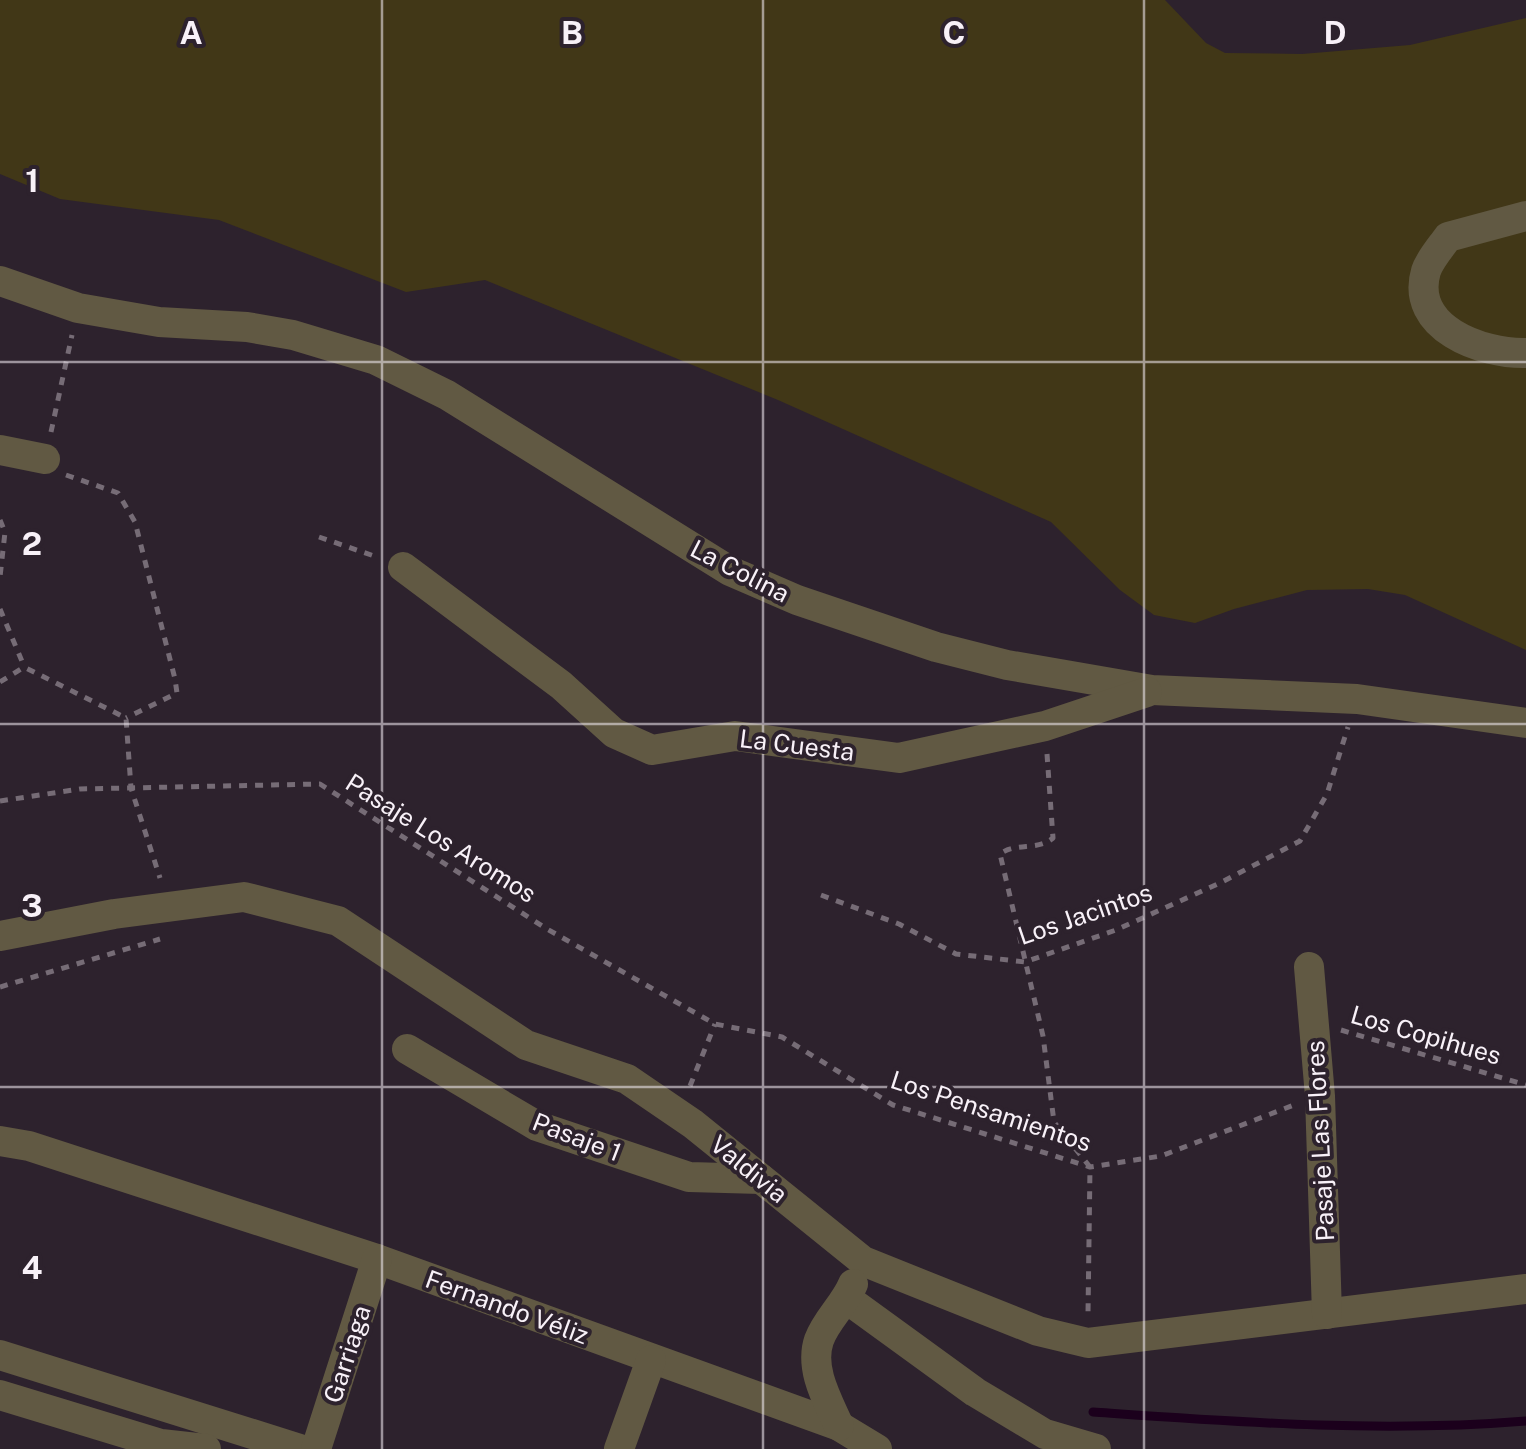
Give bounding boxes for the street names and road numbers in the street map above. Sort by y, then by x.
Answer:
street label: La Colina [685,533,795,609]
street label: La Cuesta [738,723,856,767]
street label: Pasaje Los Aromos [340,767,542,909]
street label: Los Jacintos [1014,877,1156,951]
street label: Los Copihues [1347,999,1505,1071]
street label: Pasaje Las Flores [1300,1040,1340,1242]
street label: Los Pensamientos [887,1064,1095,1158]
street label: Pasaje 1 [528,1106,626,1168]
street label: Valdivia [704,1129,794,1209]
street label: Fernando Véliz [422,1264,592,1350]
street label: Garriaga [317,1301,377,1407]

